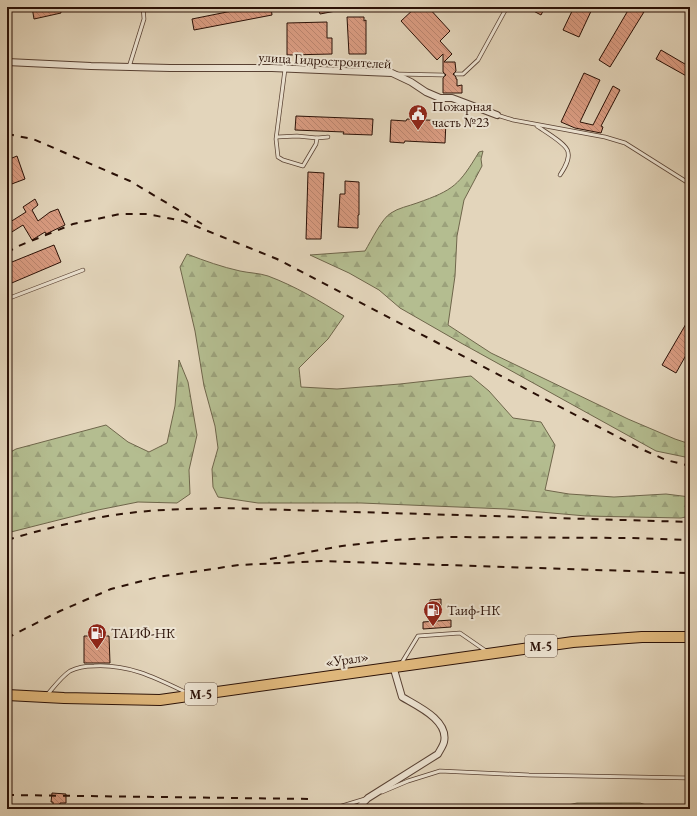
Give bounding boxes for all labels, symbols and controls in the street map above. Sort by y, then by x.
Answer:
street label: улица Гидростроителей [258,48,393,73]
place label: Пожарная часть №23 [432,97,492,131]
public building icon: Пожарная часть №23 [407,103,429,131]
fuel station icon: Таиф-НК [422,599,444,627]
place label: Таиф-НК [447,601,501,619]
fuel station icon: ТАИФ-НК [86,622,108,650]
place label: ТАИФ-НК [111,624,176,642]
road number: М-5 [525,635,557,657]
street label: «Урал» [324,647,370,671]
road number: М-5 [185,683,217,705]

